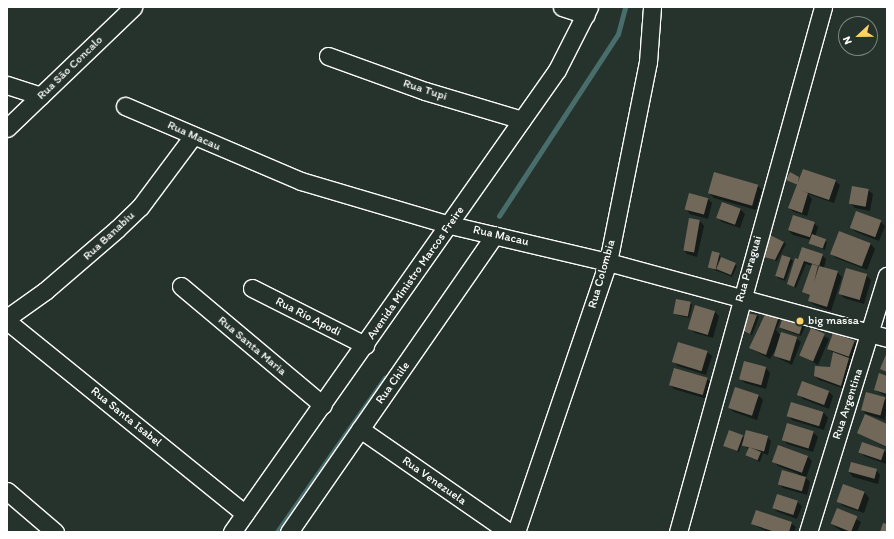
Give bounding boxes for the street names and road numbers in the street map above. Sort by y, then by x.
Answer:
street label: Rua São Concalo [34,33,106,103]
street label: Rua Tupi [402,76,448,104]
street label: Rua Macau [165,118,223,154]
street label: Avenida Ministro Marcos Freire [364,204,468,342]
street label: Rua Banabiu [80,209,138,263]
street label: Rua Macau [472,223,530,249]
street label: Rua Paraguai [733,234,765,304]
street label: Rua Colombia [585,238,619,310]
street label: Rua Rio Apodi [273,294,343,340]
street label: Rua Santa Maria [215,313,289,379]
street label: Rua Chile [373,359,413,407]
street label: Rua Argentina [830,367,866,441]
street label: Rua Santa Isabel [88,384,164,450]
street label: Rua Venezuela [399,454,469,508]

